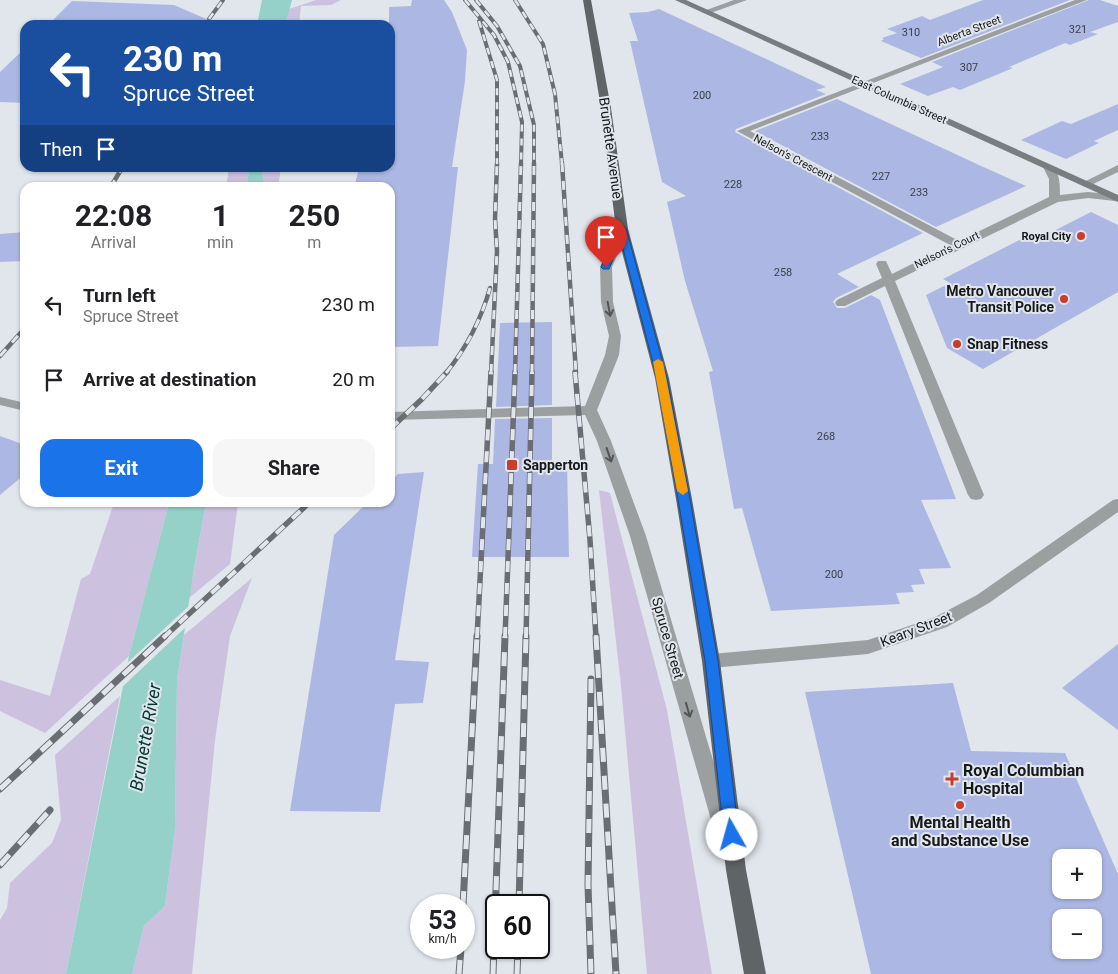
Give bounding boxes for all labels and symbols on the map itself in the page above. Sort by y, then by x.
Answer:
street label: Alberta Street [935,13,1003,49]
house number: 321 [1069,23,1087,36]
house number: 310 [902,26,920,39]
house number: 307 [960,61,978,74]
street label: East Columbia Street [849,73,949,127]
house number: 200 [693,89,711,102]
street label: Brunette Avenue [596,96,626,200]
house number: 233 [811,130,829,143]
street label: Nelson's Crescent [751,132,835,184]
house number: 227 [872,170,890,183]
house number: 228 [724,178,742,191]
house number: 233 [910,186,928,199]
pin [585,216,627,267]
street label: Nelson's Court [912,228,982,271]
place label: Royal City [1021,230,1071,243]
marker: Royal City [1075,230,1087,242]
house number: 258 [774,266,792,279]
place label: Metro Vancouver Transit Police [946,283,1054,315]
marker: Metro Vancouver Transit Police [1058,293,1070,305]
one-way arrow [605,300,614,316]
place label: Snap Fitness [967,336,1048,352]
marker: Snap Fitness [951,338,963,350]
house number: 268 [817,430,835,443]
one-way arrow [605,446,614,462]
place label: Sapperton [523,457,588,473]
marker: Sapperton [505,458,519,472]
house number: 200 [825,568,843,581]
street label: Spruce Street [649,596,687,681]
street label: Keary Street [878,608,955,650]
water label: Brunette River [125,680,165,792]
one-way arrow [683,702,693,718]
place label: Royal Columbian Hospital [963,761,1084,798]
marker: Royal Columbian Hospital [945,772,959,786]
marker: Mental Health and Substance Use [954,799,966,811]
position arrow [705,808,757,860]
place label: Mental Health and Substance Use [891,813,1029,850]
speed limit sign: 60 [485,894,550,959]

